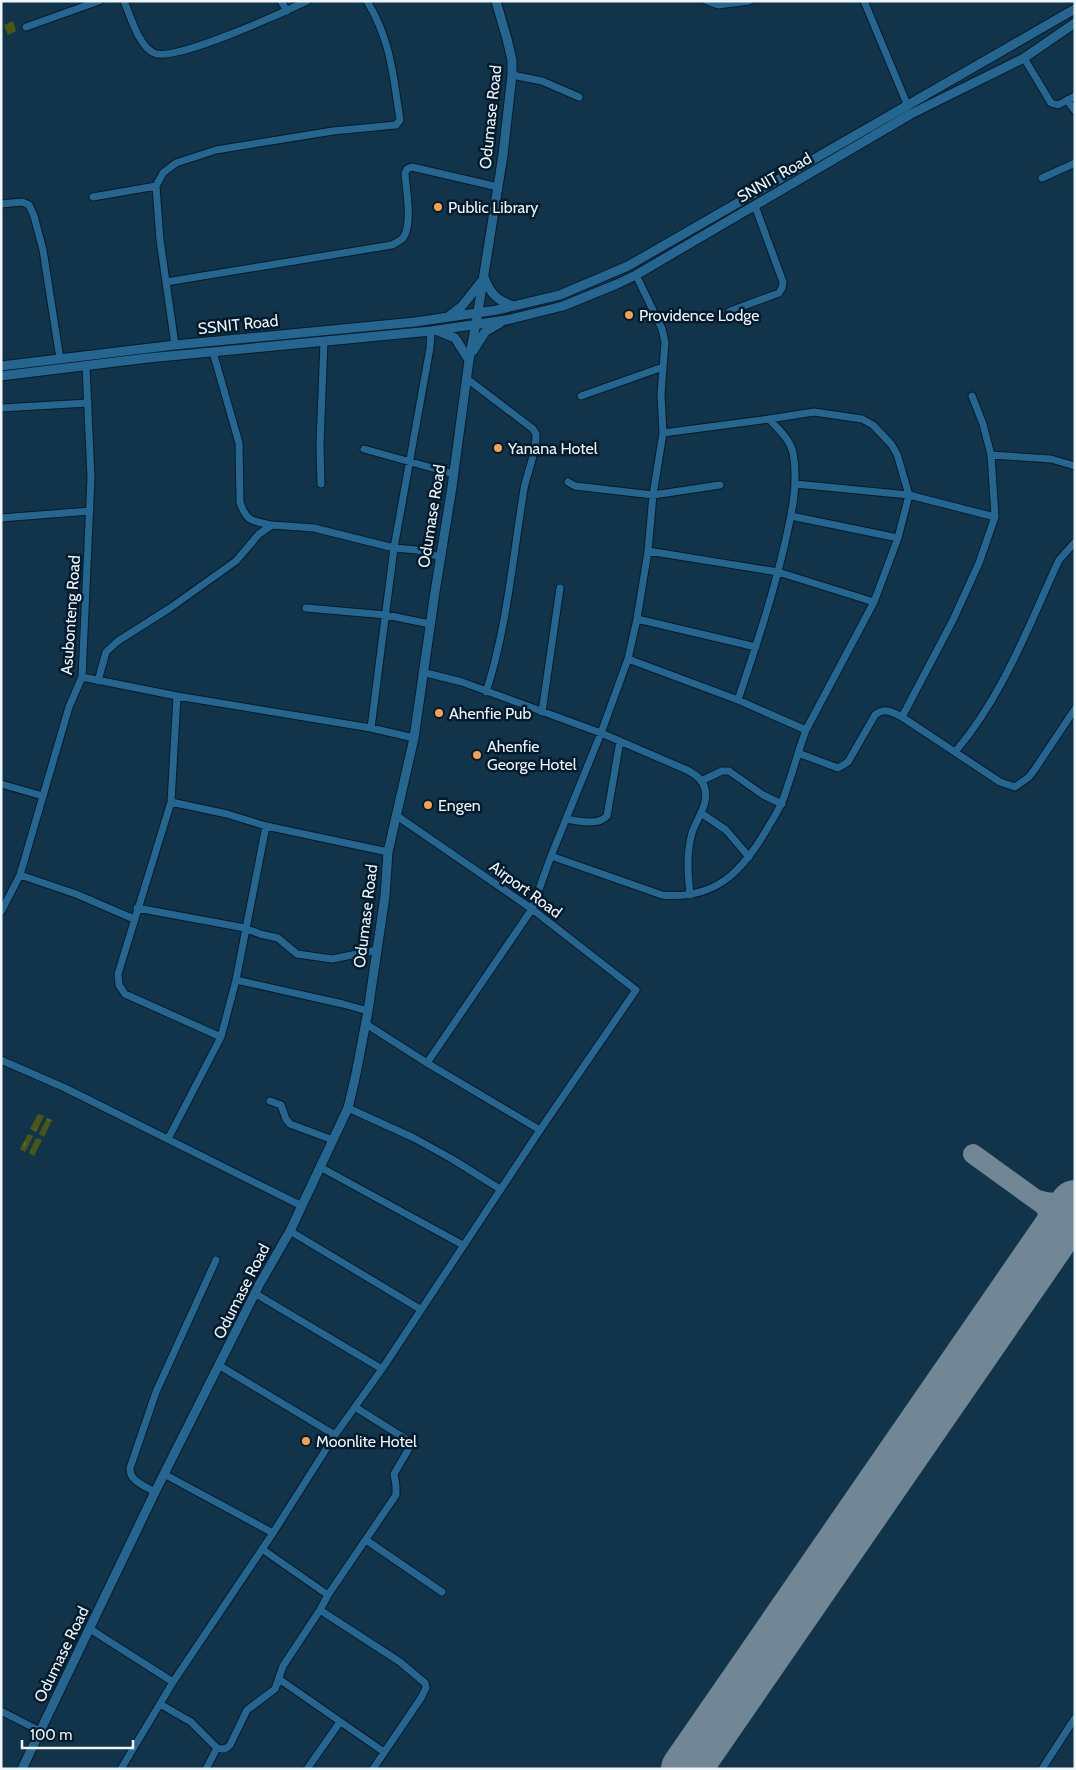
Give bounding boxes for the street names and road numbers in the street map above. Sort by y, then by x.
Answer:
street label: Odumase Road [476,64,505,170]
street label: SNNIT Road [734,149,815,206]
street label: SSNIT Road [197,311,279,338]
street label: Odumase Road [414,463,449,569]
street label: Asubonteng Road [57,554,84,676]
street label: Airport Road [486,857,566,922]
street label: Odumase Road [350,863,381,969]
street label: Odumase Road [209,1240,274,1342]
street label: Odumase Road [30,1603,93,1705]

